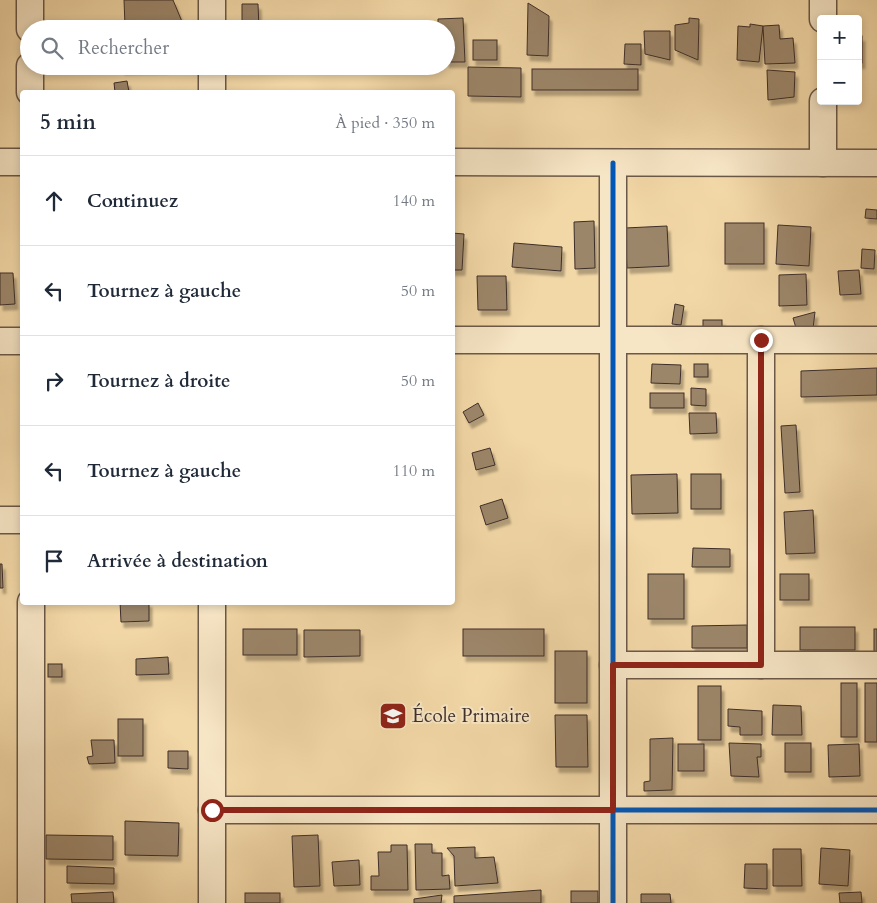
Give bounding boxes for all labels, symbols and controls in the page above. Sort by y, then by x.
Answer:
map controls [817,15,862,105]
button: + [817,15,862,60]
search box [20,20,455,75]
icon: search [38,34,66,62]
text: Rechercher [78,35,169,61]
button: − [817,60,862,105]
text: 5 min [40,108,96,137]
text: À pied · 350 m [335,112,435,134]
icon: ahead [40,187,68,215]
text: Continuez [87,188,178,214]
text: 140 m [393,190,435,212]
icon: left [40,277,68,305]
text: Tournez à gauche [87,278,241,304]
text: 50 m [401,280,435,302]
route end [750,329,773,352]
icon: right [40,367,68,395]
text: Tournez à droite [87,368,230,394]
text: 50 m [401,370,435,392]
icon: left [40,457,68,485]
text: Tournez à gauche [87,458,241,484]
text: 110 m [393,460,435,482]
icon: arrive [40,547,68,575]
text: Arrivée à destination [87,548,268,574]
school or university icon: École Primaire [378,701,408,731]
place label: École Primaire [412,703,530,729]
route start [201,799,224,822]

